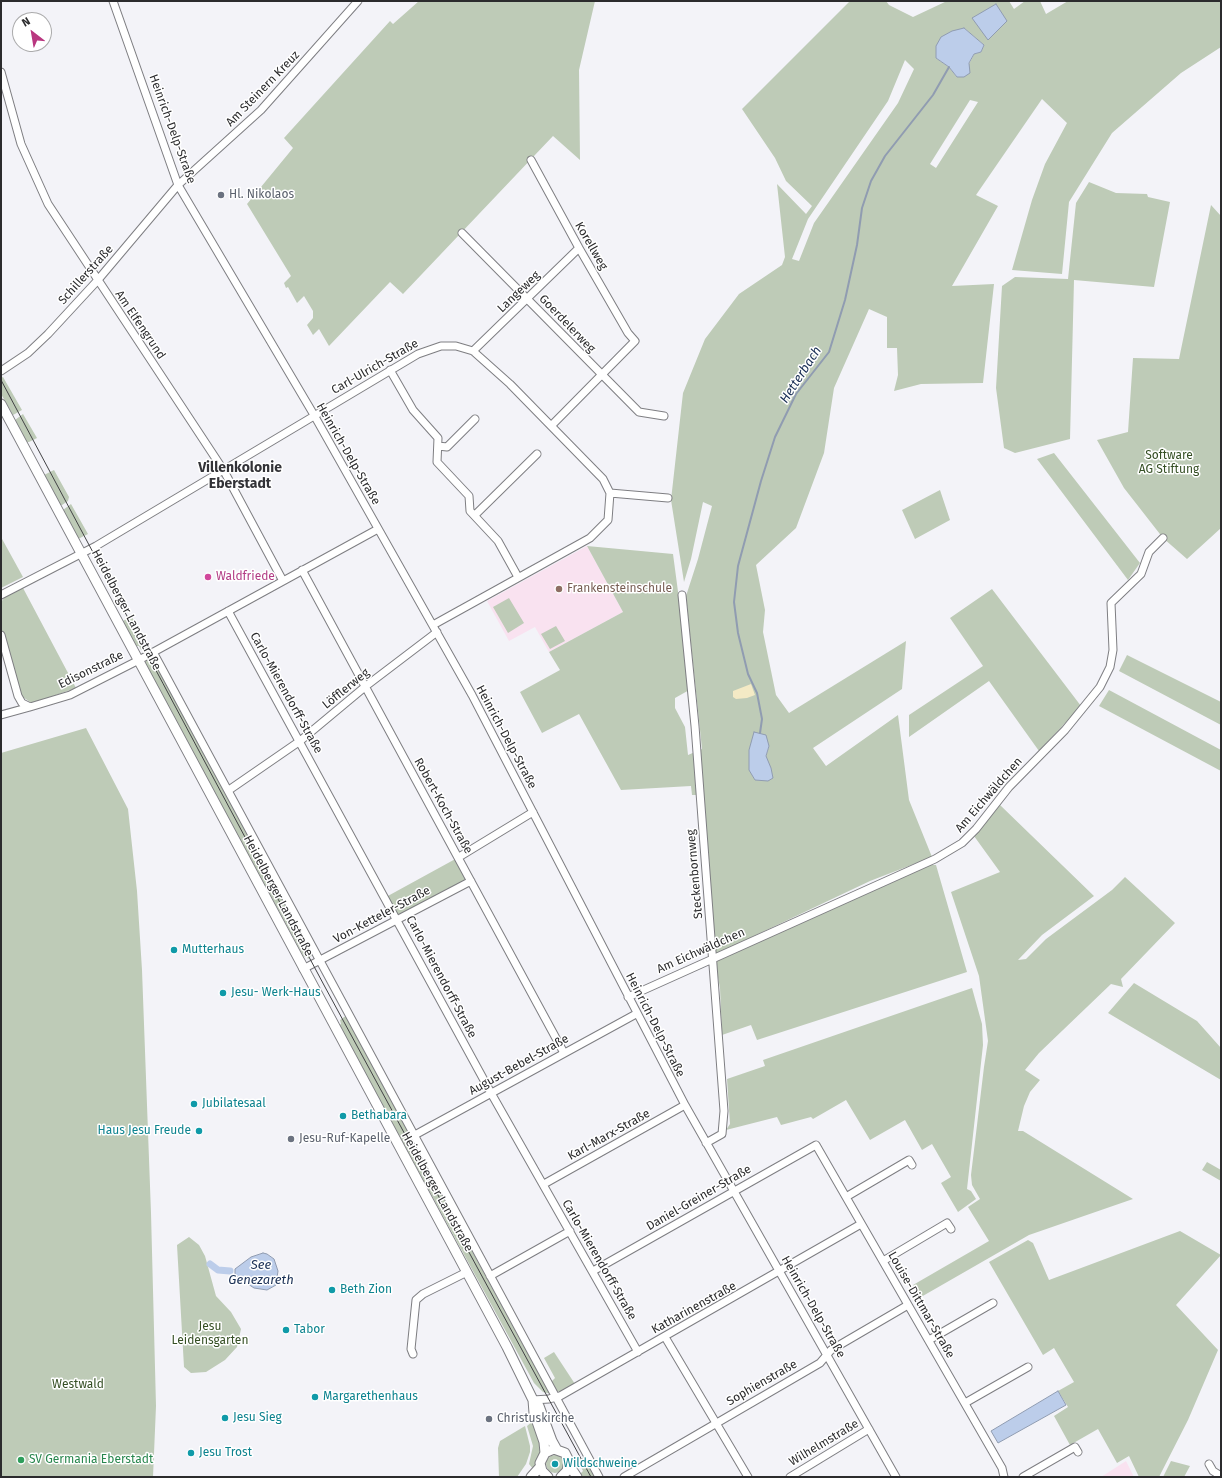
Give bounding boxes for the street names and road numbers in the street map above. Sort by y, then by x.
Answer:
street label: Am Steinern Kreuz [223,48,303,130]
street label: Heinrich-Delp-Straße [146,72,198,186]
street label: Korellweg [571,219,611,273]
street label: Schillerstraße [56,242,116,308]
street label: Langeweg [495,268,543,316]
street label: Am Elfengrund [112,288,168,362]
street label: Goerdelerweg [536,292,598,356]
street label: Carl-Ulrich-Straße [329,336,421,398]
street label: Heinrich-Delp-Straße [313,400,383,508]
street label: Heidelberger Landstraße [88,547,164,673]
street label: Carlo-Mierendorff-Straße [247,630,325,756]
street label: Edisonstraße [56,648,126,692]
street label: Löfflerweg [320,666,372,712]
street label: Heinrich-Delp-Straße [473,683,539,791]
street label: Am Eichwäldchen [952,755,1026,835]
street label: Robert-Koch-Straße [411,756,475,856]
street label: Steckenbornweg [684,829,706,919]
street label: Heidelberger Landstraße [240,833,316,959]
street label: Von-Ketteler-Straße [331,883,433,947]
street label: Carlo-Mierendorff-Straße [403,913,479,1041]
street label: Am Eichwäldchen [655,925,747,977]
street label: Heinrich-Delp-Straße [622,970,688,1080]
street label: August-Bebel-Straße [467,1032,571,1098]
street label: Karl-Marx-Straße [565,1106,653,1164]
street label: Heidelberger Landstraße [398,1130,476,1254]
street label: Daniel-Greiner-Straße [644,1162,754,1234]
street label: Carlo-Mierendorff-Straße [559,1197,639,1323]
street label: Louise-Dittmar-Straße [885,1249,957,1361]
street label: Heinrich-Delp-Straße [778,1253,848,1361]
street label: Katharinenstraße [649,1279,739,1337]
street label: Sophienstraße [724,1357,800,1409]
street label: Wilhelmstraße [787,1417,861,1469]

